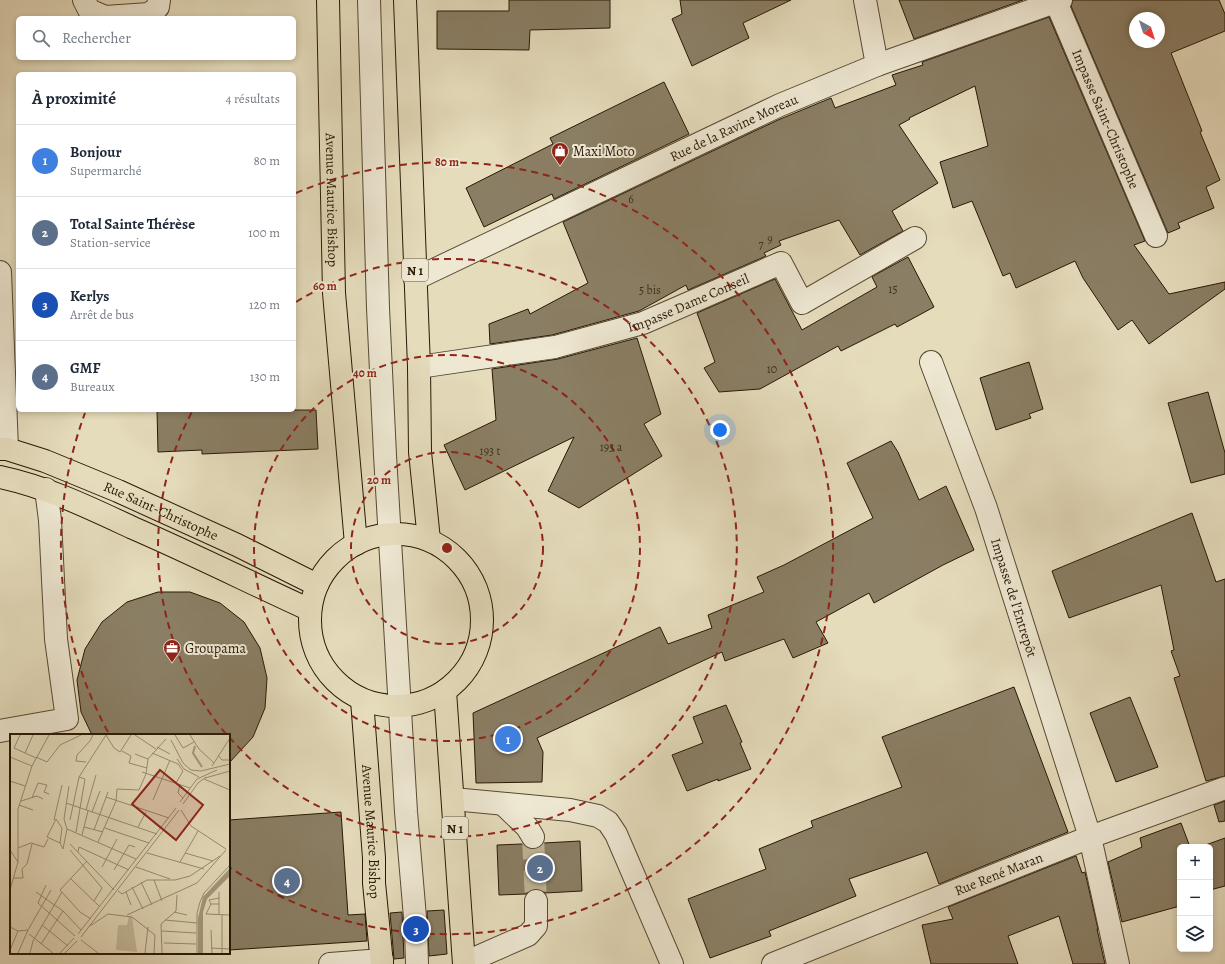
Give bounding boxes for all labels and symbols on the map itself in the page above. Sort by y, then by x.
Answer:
north arrow [1129,12,1165,48]
street label: Impasse Saint-Christophe [1068,46,1144,192]
street label: Rue de la Ravine Moreau [666,89,801,166]
street label: Avenue Maurice Bishop [321,132,343,267]
shop icon: Maxi Moto [550,141,570,166]
place label: Maxi Moto [573,142,635,161]
text: 80 m [435,154,459,170]
house number: 6 [628,191,634,207]
house number: 9 [767,231,773,247]
house number: 7 [758,236,764,252]
road number: N 1 [402,259,428,281]
street label: Impasse Dame Conseil [625,268,752,336]
text: 60 m [313,278,337,294]
house number: 15 [888,281,898,297]
house number: 5 bis [639,282,661,298]
house number: 10 [767,361,777,377]
text: 40 m [353,365,377,381]
your location [710,420,730,440]
house number: 193 a [600,439,623,455]
house number: 193 t [480,443,500,459]
text: 20 m [367,472,391,488]
street label: Rue Saint-Christophe [101,477,221,545]
street label: Impasse de l'Entrepôt [987,536,1042,660]
centre of rings [440,541,454,555]
office icon: Groupama [162,638,182,663]
place label: Groupama [185,639,246,658]
pin: 1 [495,724,521,754]
inset map [10,734,230,954]
street label: Avenue Maurice Bishop [357,763,385,899]
road number: N 1 [442,817,468,839]
street label: Rue René Maran [952,847,1046,900]
pin: 2 [527,853,553,883]
pin: 4 [274,866,300,896]
pin: 3 [403,914,429,944]

